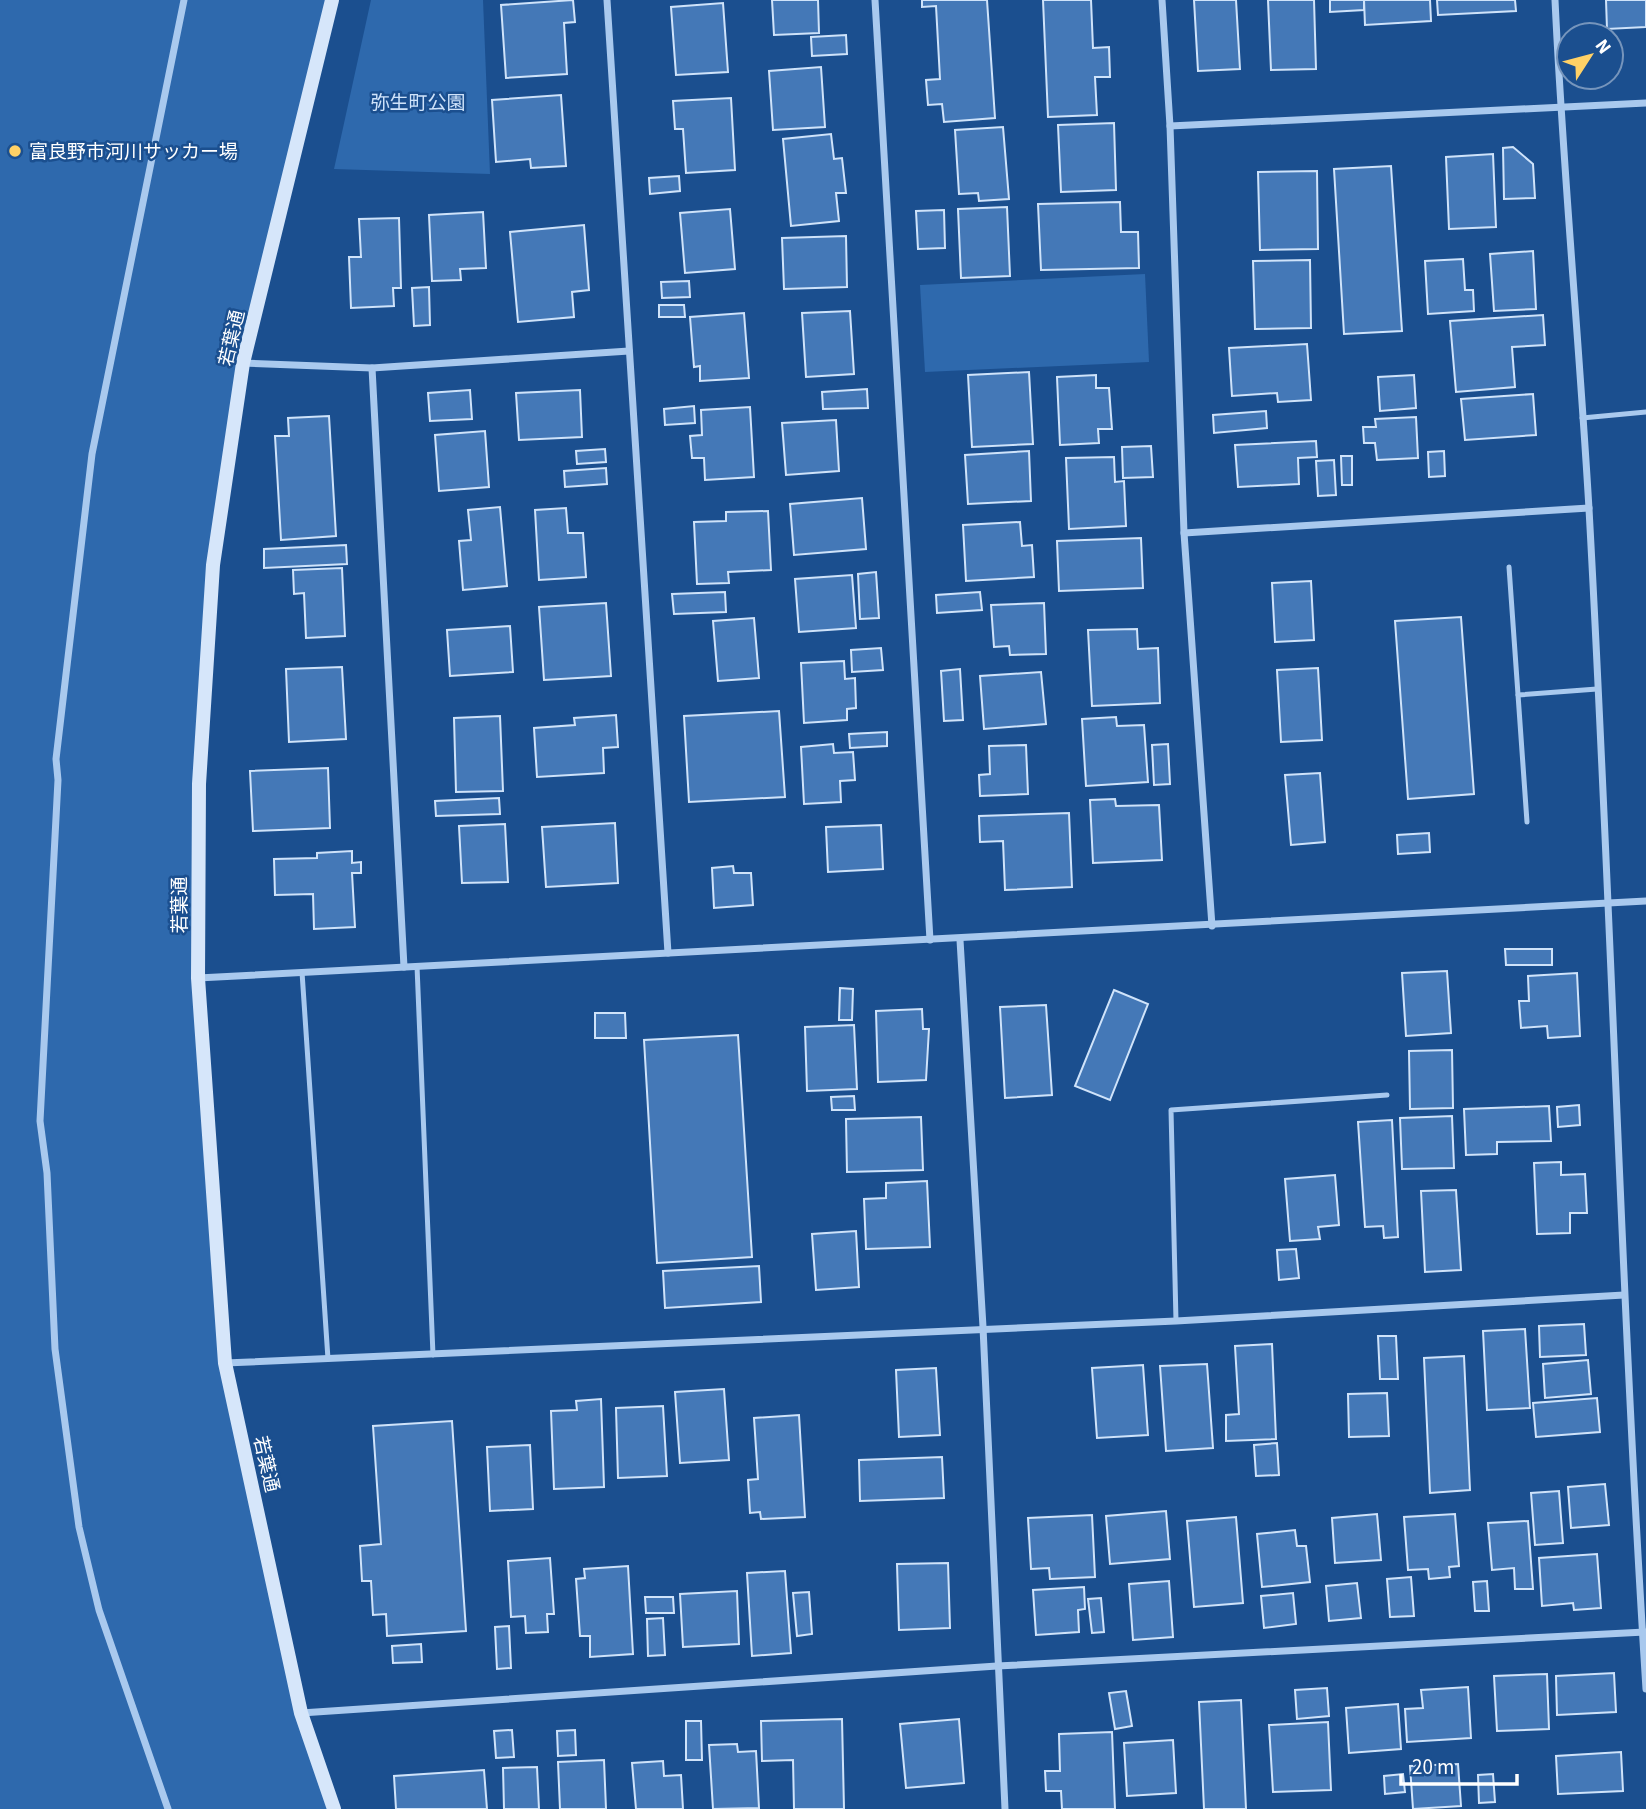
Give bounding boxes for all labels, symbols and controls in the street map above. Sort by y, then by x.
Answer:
north arrow [1555,21,1625,91]
text: N [1588,34,1617,60]
park label: 弥生町公園 [370,90,466,117]
place label: 富良野市河川サッカー場 [29,139,238,166]
marker: 富良野市河川サッカー場 [7,143,23,159]
street label: 若葉通 [213,308,252,369]
street label: 若葉通 [167,876,194,934]
street label: 若葉通 [246,1434,285,1495]
scale bar [1401,1742,1516,1786]
text: 20 m [1412,1752,1454,1782]

